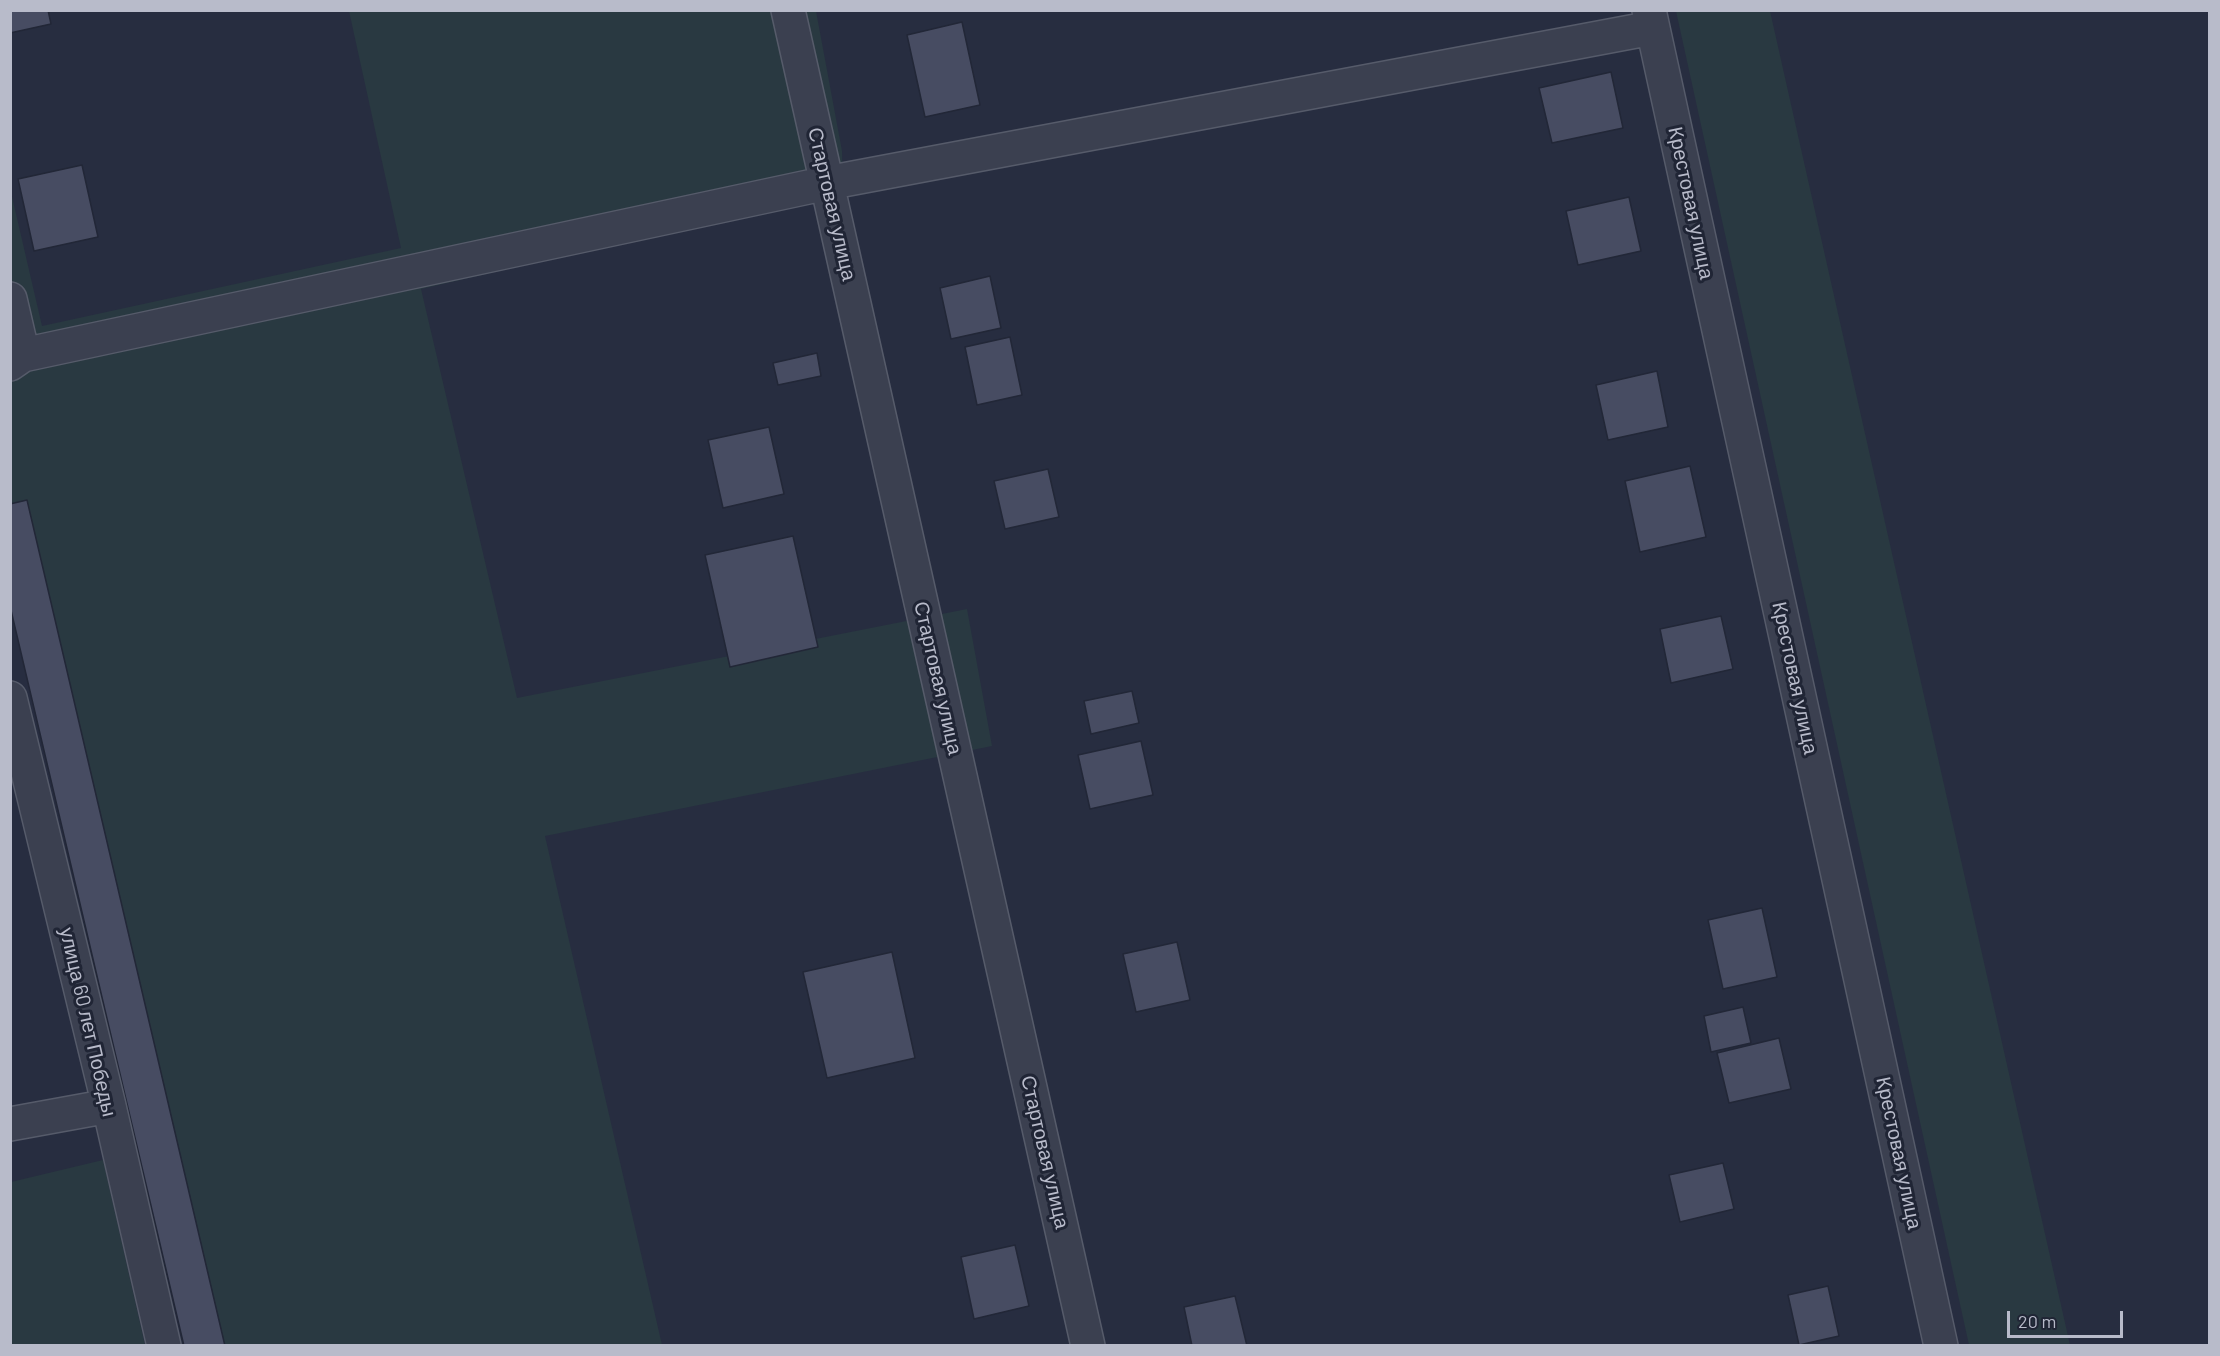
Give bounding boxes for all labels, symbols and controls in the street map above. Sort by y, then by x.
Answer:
street label: Стартовая улица [803,125,861,283]
street label: Крестовая улица [1663,125,1719,281]
street label: Стартовая улица [909,599,967,757]
street label: Крестовая улица [1767,600,1823,756]
street label: улица 60 лет Победы [55,925,121,1119]
street label: Стартовая улица [1016,1073,1074,1231]
street label: Крестовая улица [1871,1075,1927,1231]
scale bar [2010,1299,2126,1337]
text: 20 m [2018,1310,2056,1332]

